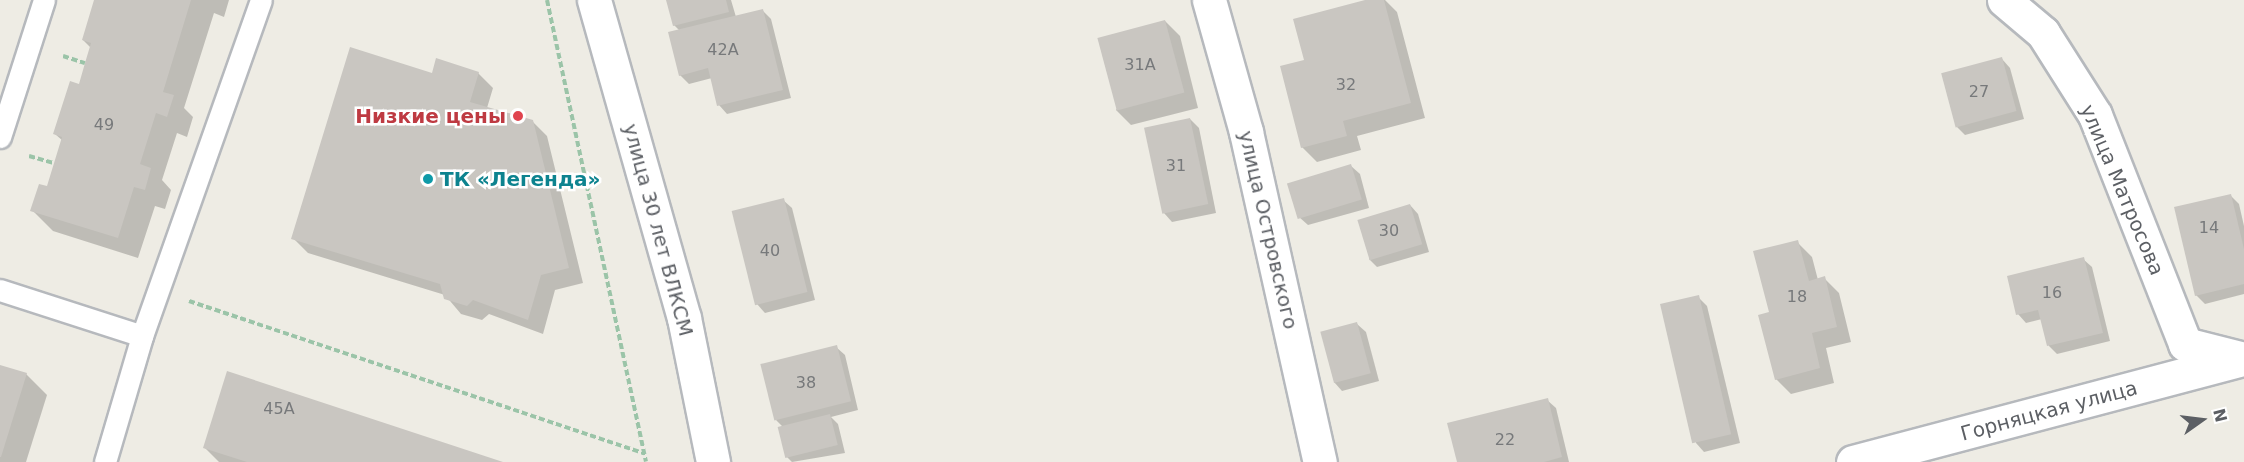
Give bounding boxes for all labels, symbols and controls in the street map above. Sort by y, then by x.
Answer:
house number: 42А [707,40,739,60]
house number: 31А [1124,55,1156,75]
house number: 32 [1336,75,1356,95]
house number: 27 [1969,82,1989,102]
street label: улица Матросова [2075,101,2169,279]
place label: Низкие цены [355,104,506,128]
marker: Низкие цены [511,109,525,123]
house number: 49 [94,115,114,135]
street label: улица 30 лет ВЛКСМ [618,121,698,339]
street label: улица Островского [1233,128,1303,332]
house number: 31 [1166,156,1186,176]
place label: ТК «Легенда» [440,167,600,191]
marker: ТК «Легенда» [421,172,435,186]
house number: 14 [2199,218,2219,238]
house number: 30 [1379,221,1399,241]
house number: 40 [760,241,780,261]
house number: 16 [2042,283,2062,303]
house number: 18 [1787,287,1807,307]
house number: 38 [796,373,816,393]
street label: Горняцкая улица [1958,376,2140,446]
north arrow [2172,390,2232,450]
house number: 45А [263,399,295,419]
text: N [2209,407,2231,424]
house number: 22 [1495,430,1515,450]

